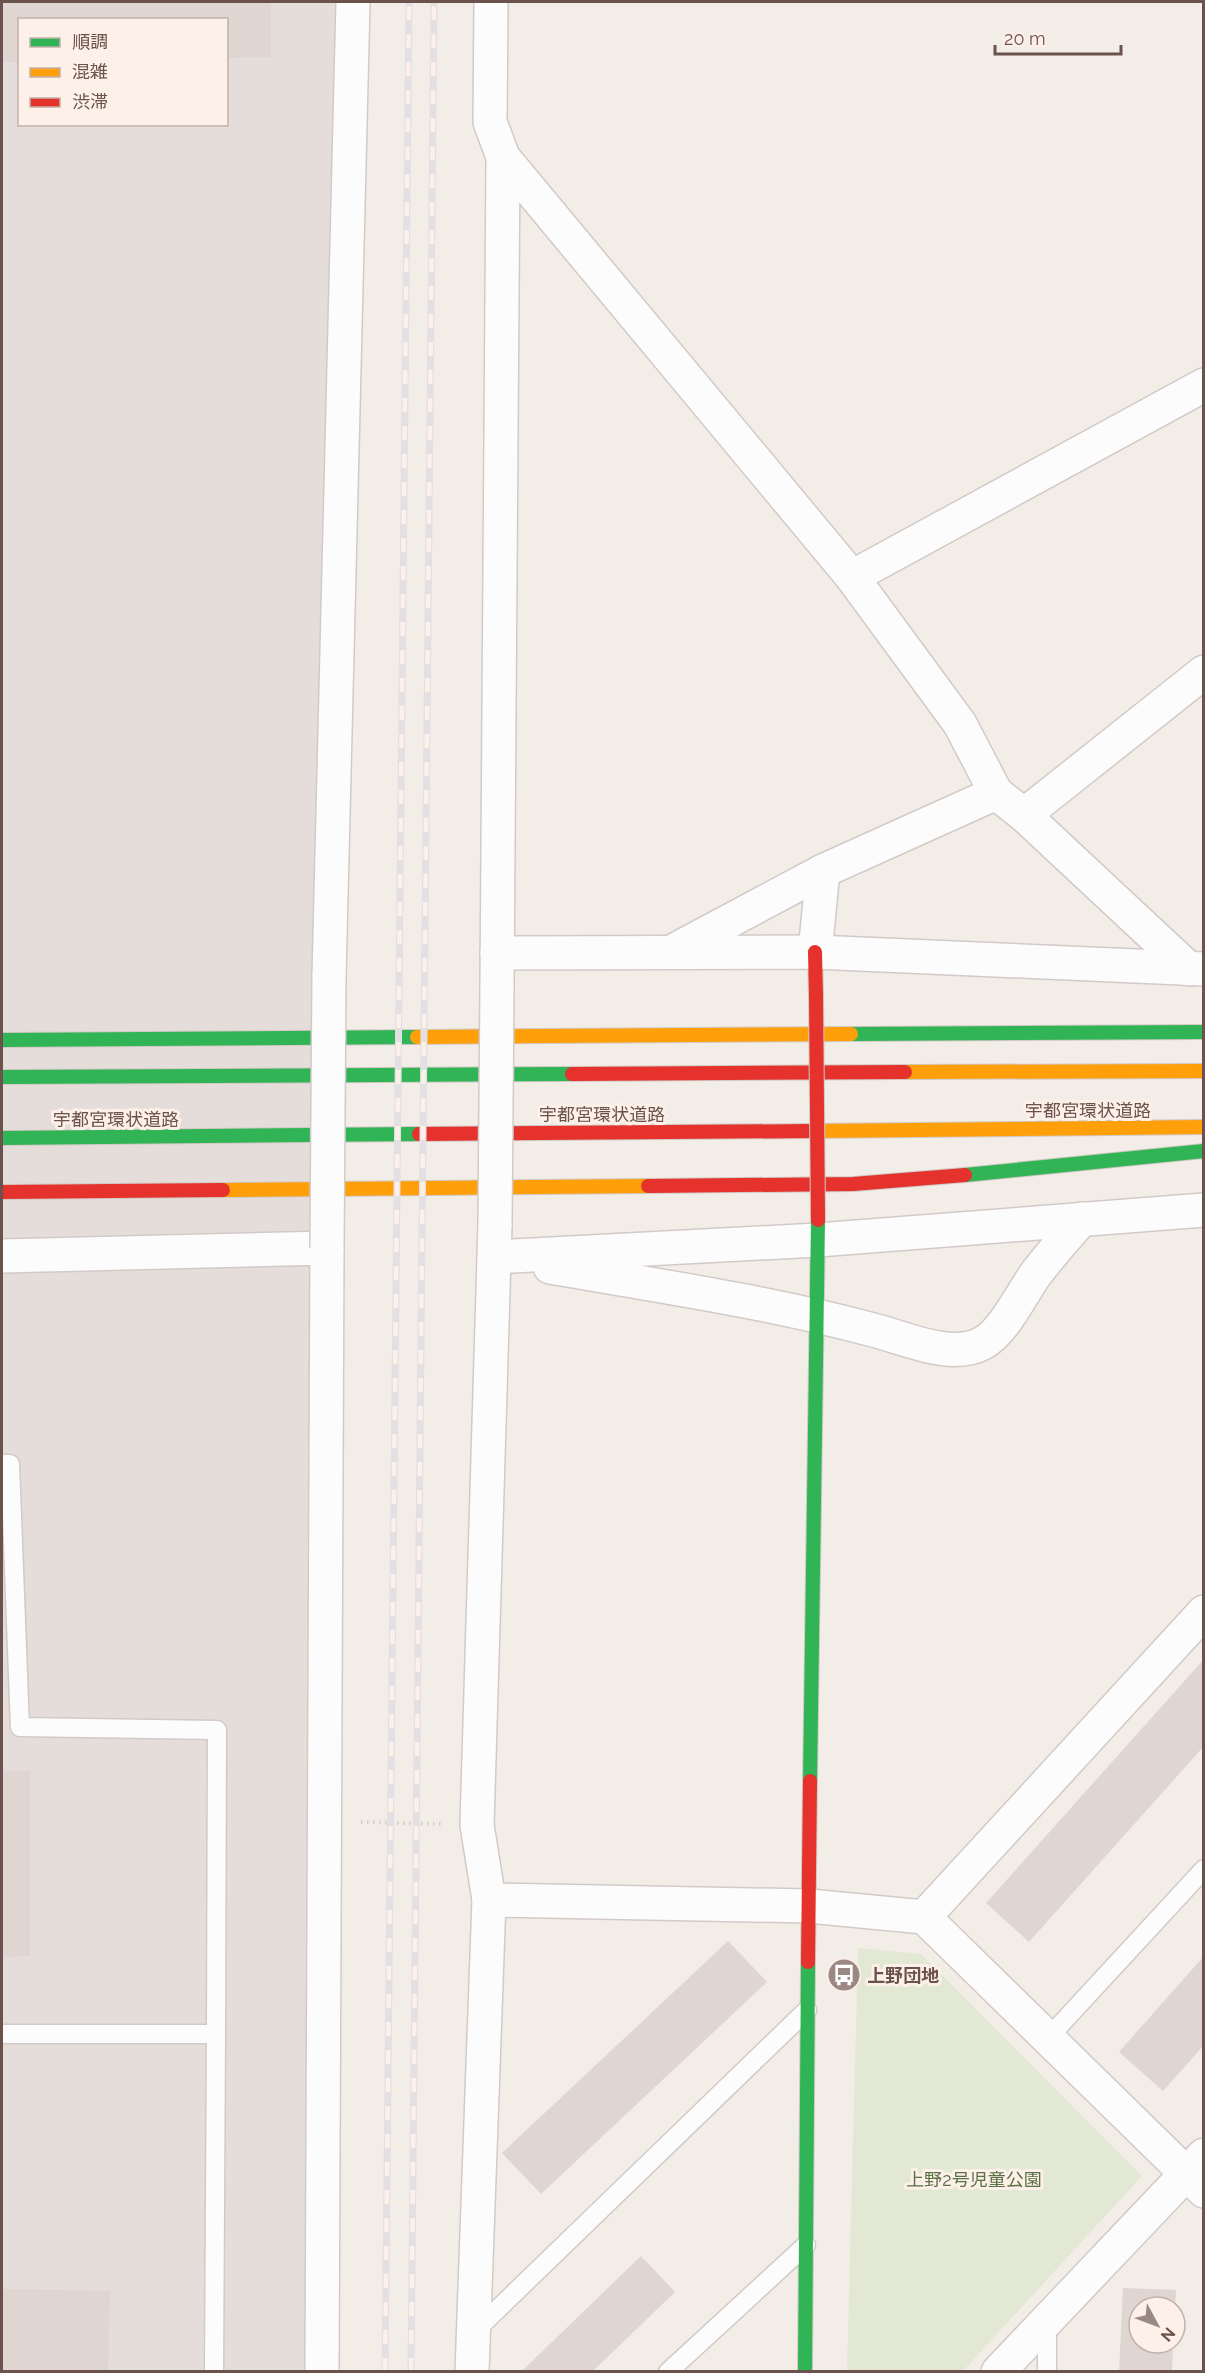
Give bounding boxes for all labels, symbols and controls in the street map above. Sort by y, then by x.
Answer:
legend [18,18,228,126]
scale bar [995,18,1121,56]
text: 20 m [1004,28,1046,49]
text: 順調 [72,31,108,52]
text: 混雑 [72,61,108,82]
text: 渋滞 [72,91,108,112]
street label: 宇都宮環状道路 [1025,1100,1151,1121]
street label: 宇都宮環状道路 [539,1104,665,1125]
street label: 宇都宮環状道路 [53,1109,179,1130]
bus stop icon: 上野団地 [826,1957,862,1993]
place label: 上野団地 [867,1965,939,1986]
park label: 上野2号児童公園 [906,2169,1042,2190]
north arrow [1127,2295,1187,2355]
text: N [1157,2324,1179,2345]

